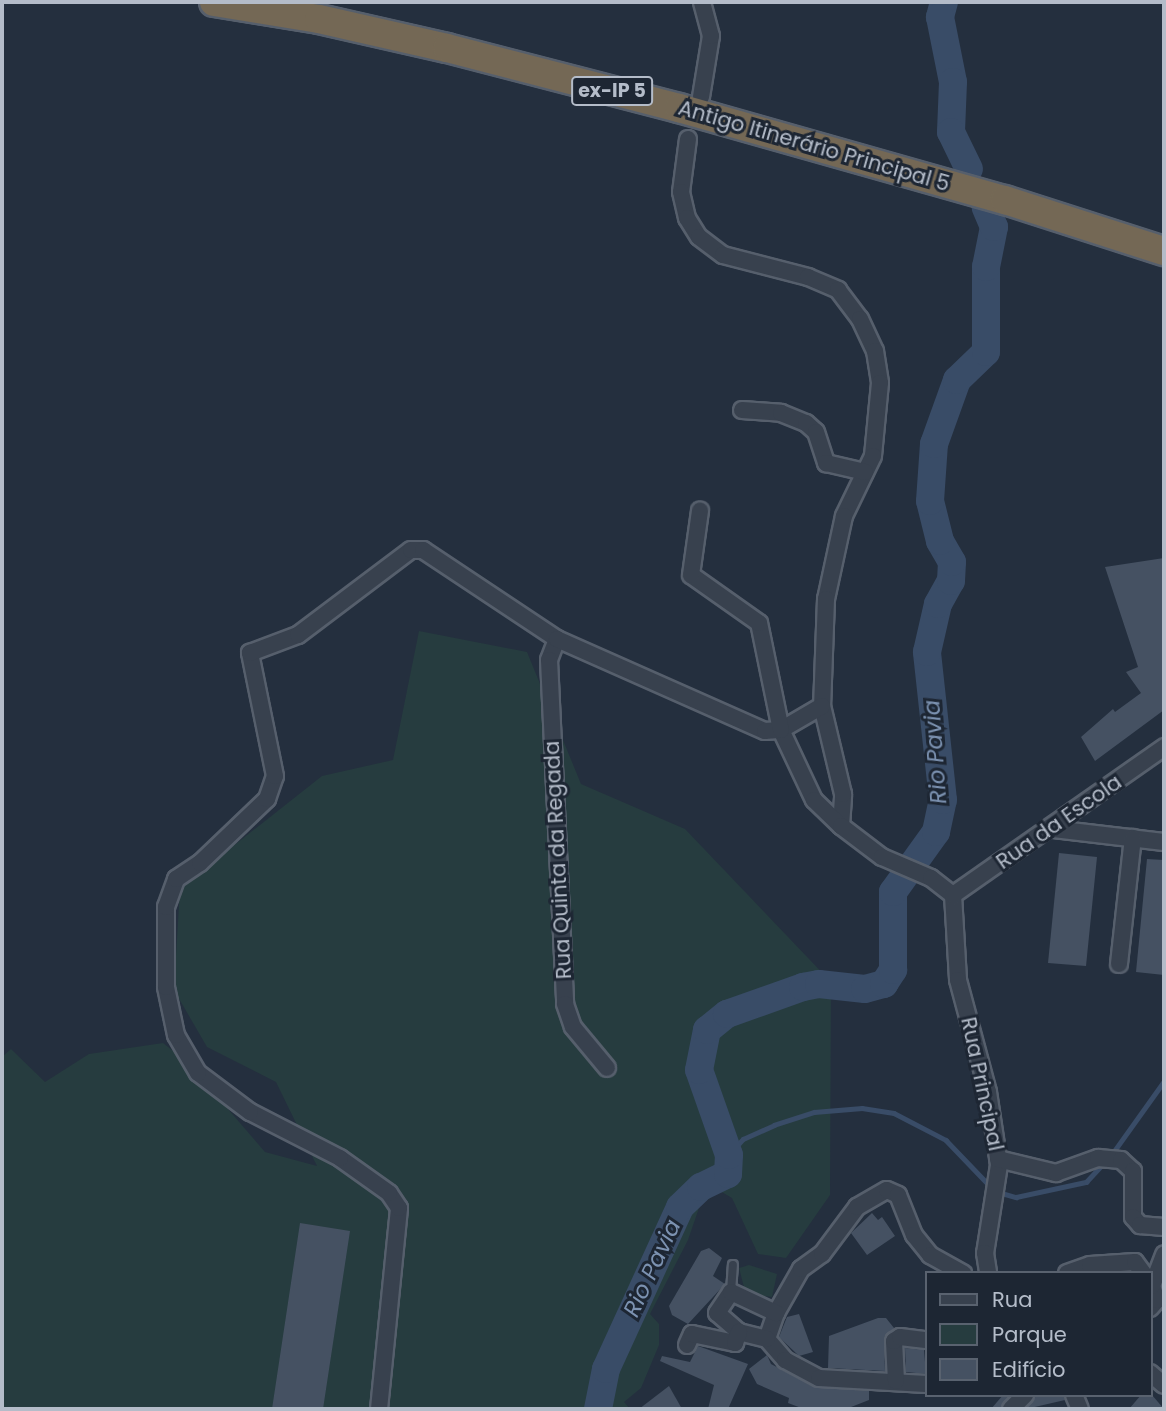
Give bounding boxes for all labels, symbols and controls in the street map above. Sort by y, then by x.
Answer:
road number: ex-IP 5 [570,76,654,106]
street label: Antigo Itinerário Principal 5 [675,95,953,197]
water label: Rio Pavia [918,699,952,805]
street label: Rua Quinta da Regada [539,740,577,980]
street label: Rua da Escola [991,769,1127,875]
street label: Rua Principal [956,1015,1008,1153]
water label: Rio Pavia [617,1215,687,1321]
legend [925,1271,1152,1397]
text: Rua [992,1285,1032,1314]
text: Parque [992,1320,1067,1349]
text: Edifício [992,1355,1066,1384]

